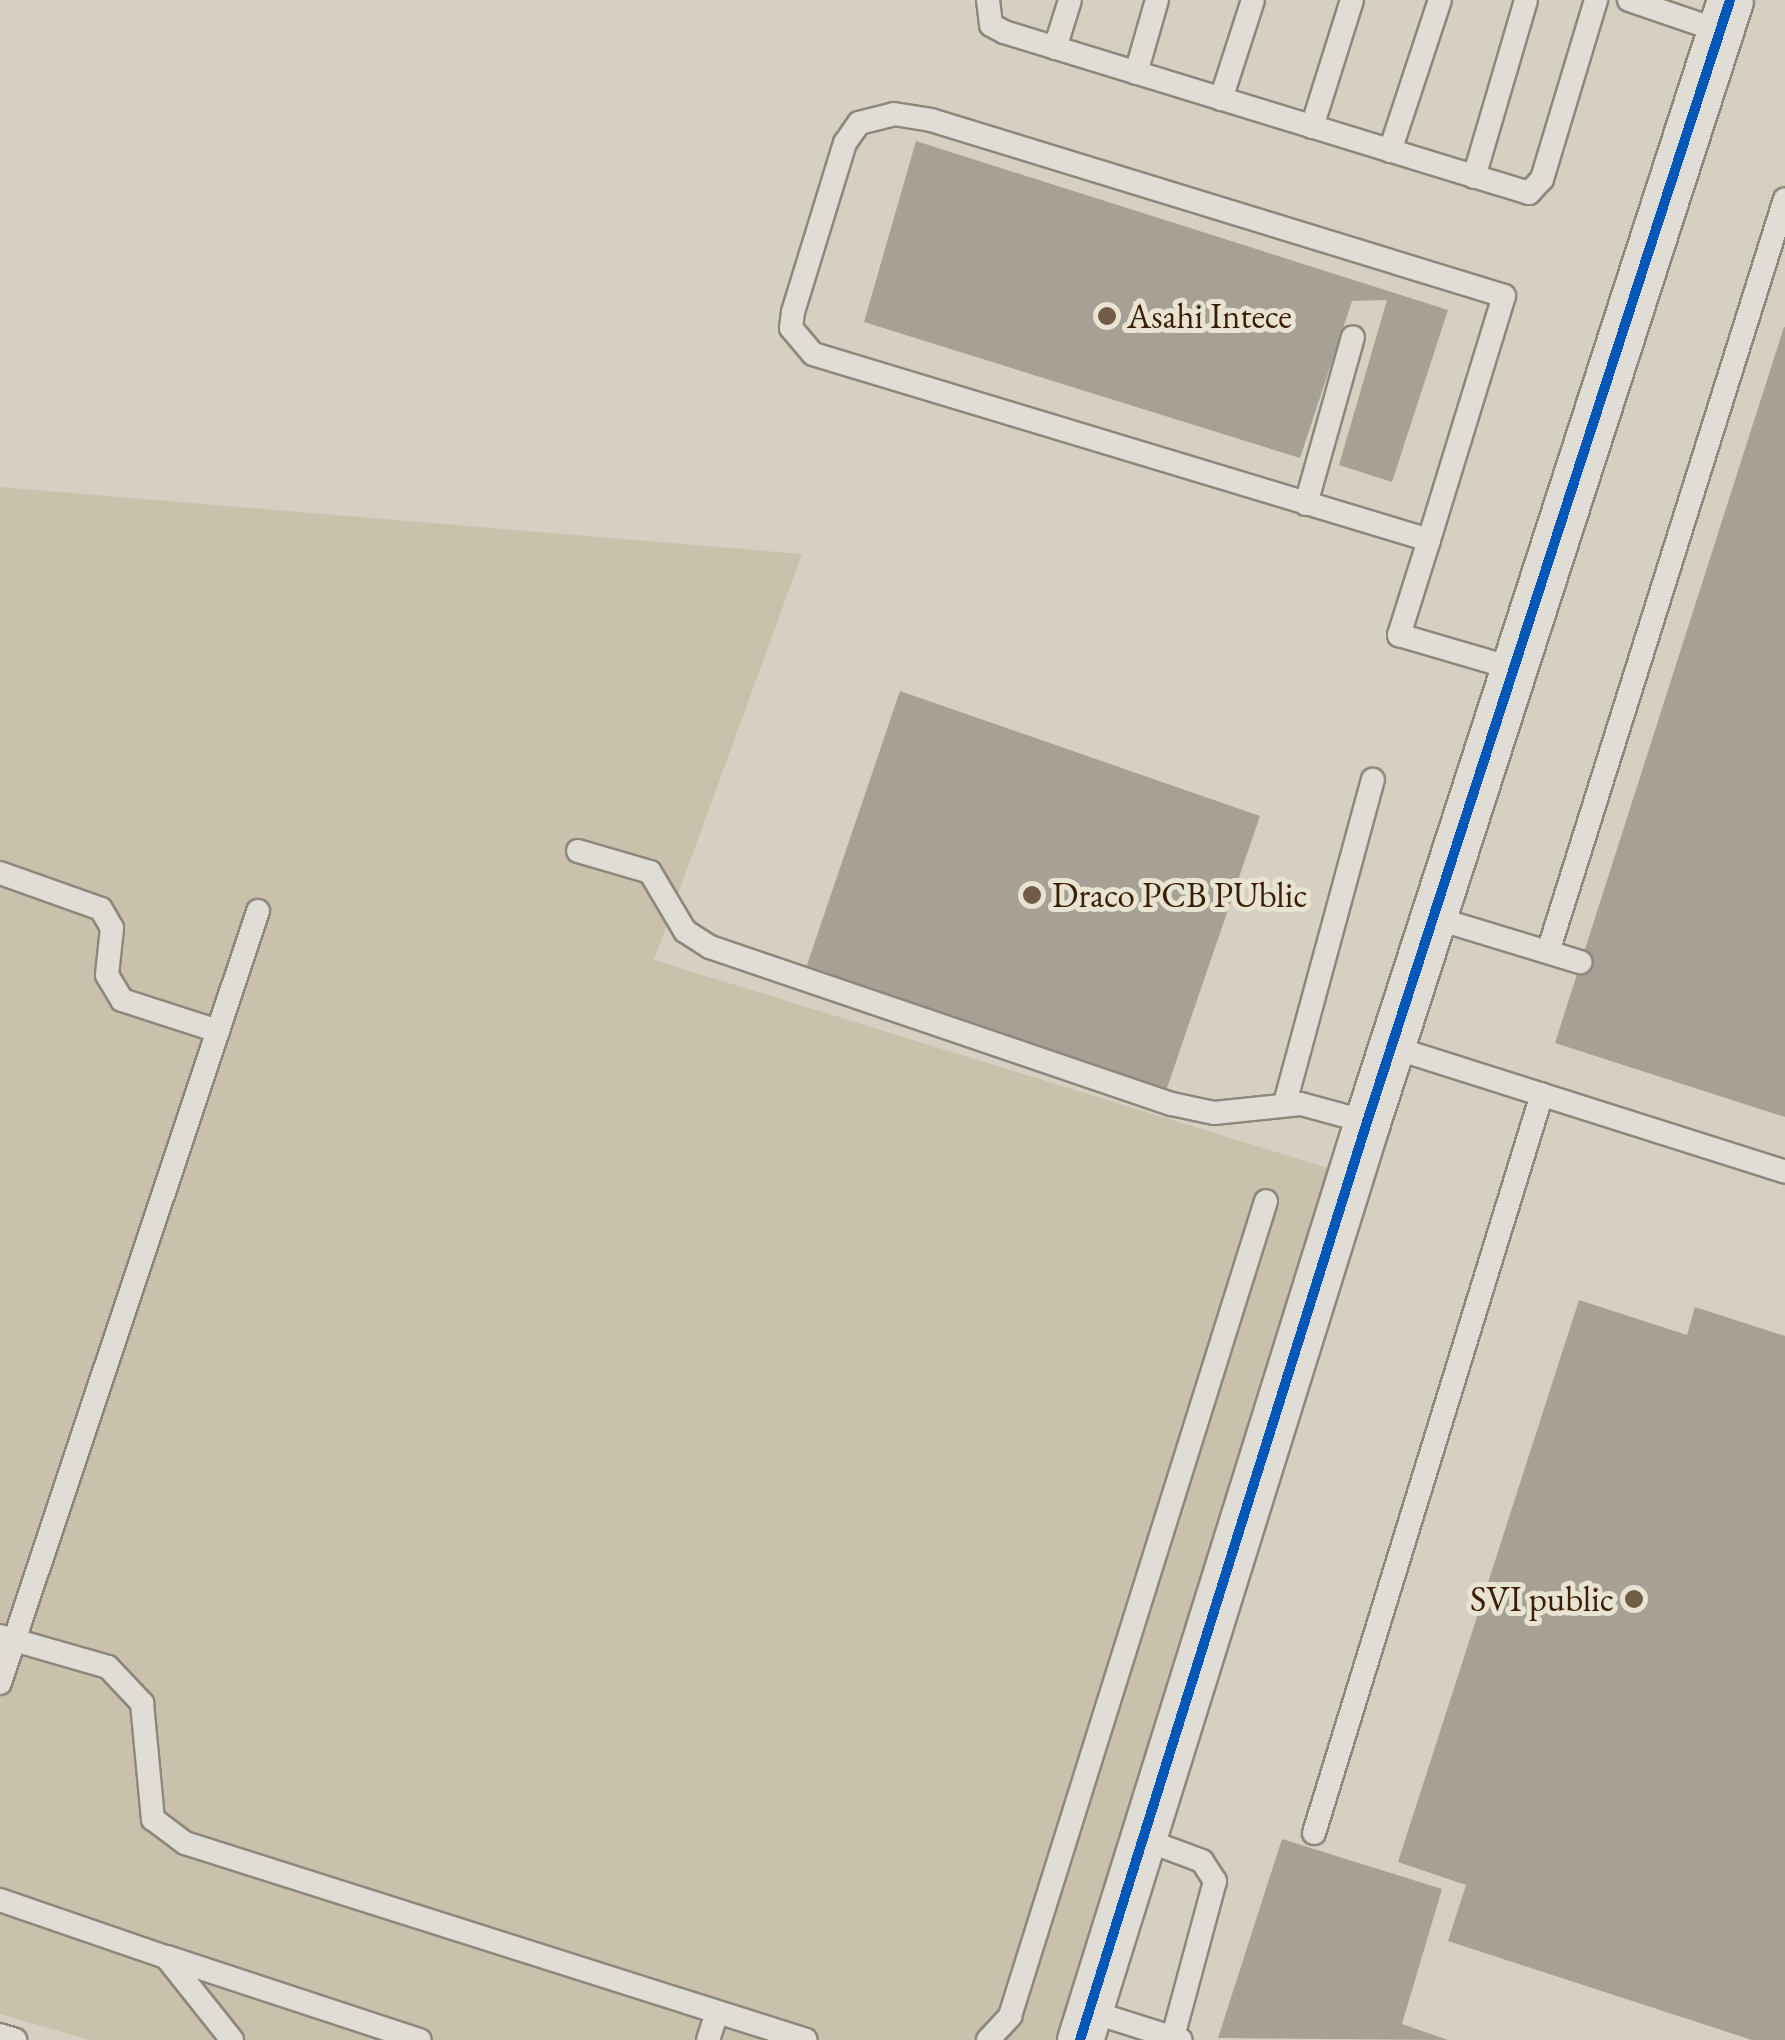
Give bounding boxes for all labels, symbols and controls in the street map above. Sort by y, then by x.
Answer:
place label: Asahi Intece [1127,295,1292,337]
marker: Asahi Intece [1096,305,1118,327]
place label: Draco PCB PUblic [1052,874,1307,916]
marker: Draco PCB PUblic [1021,884,1043,906]
place label: SVI public [1470,1578,1614,1620]
marker: SVI public [1623,1588,1645,1610]

